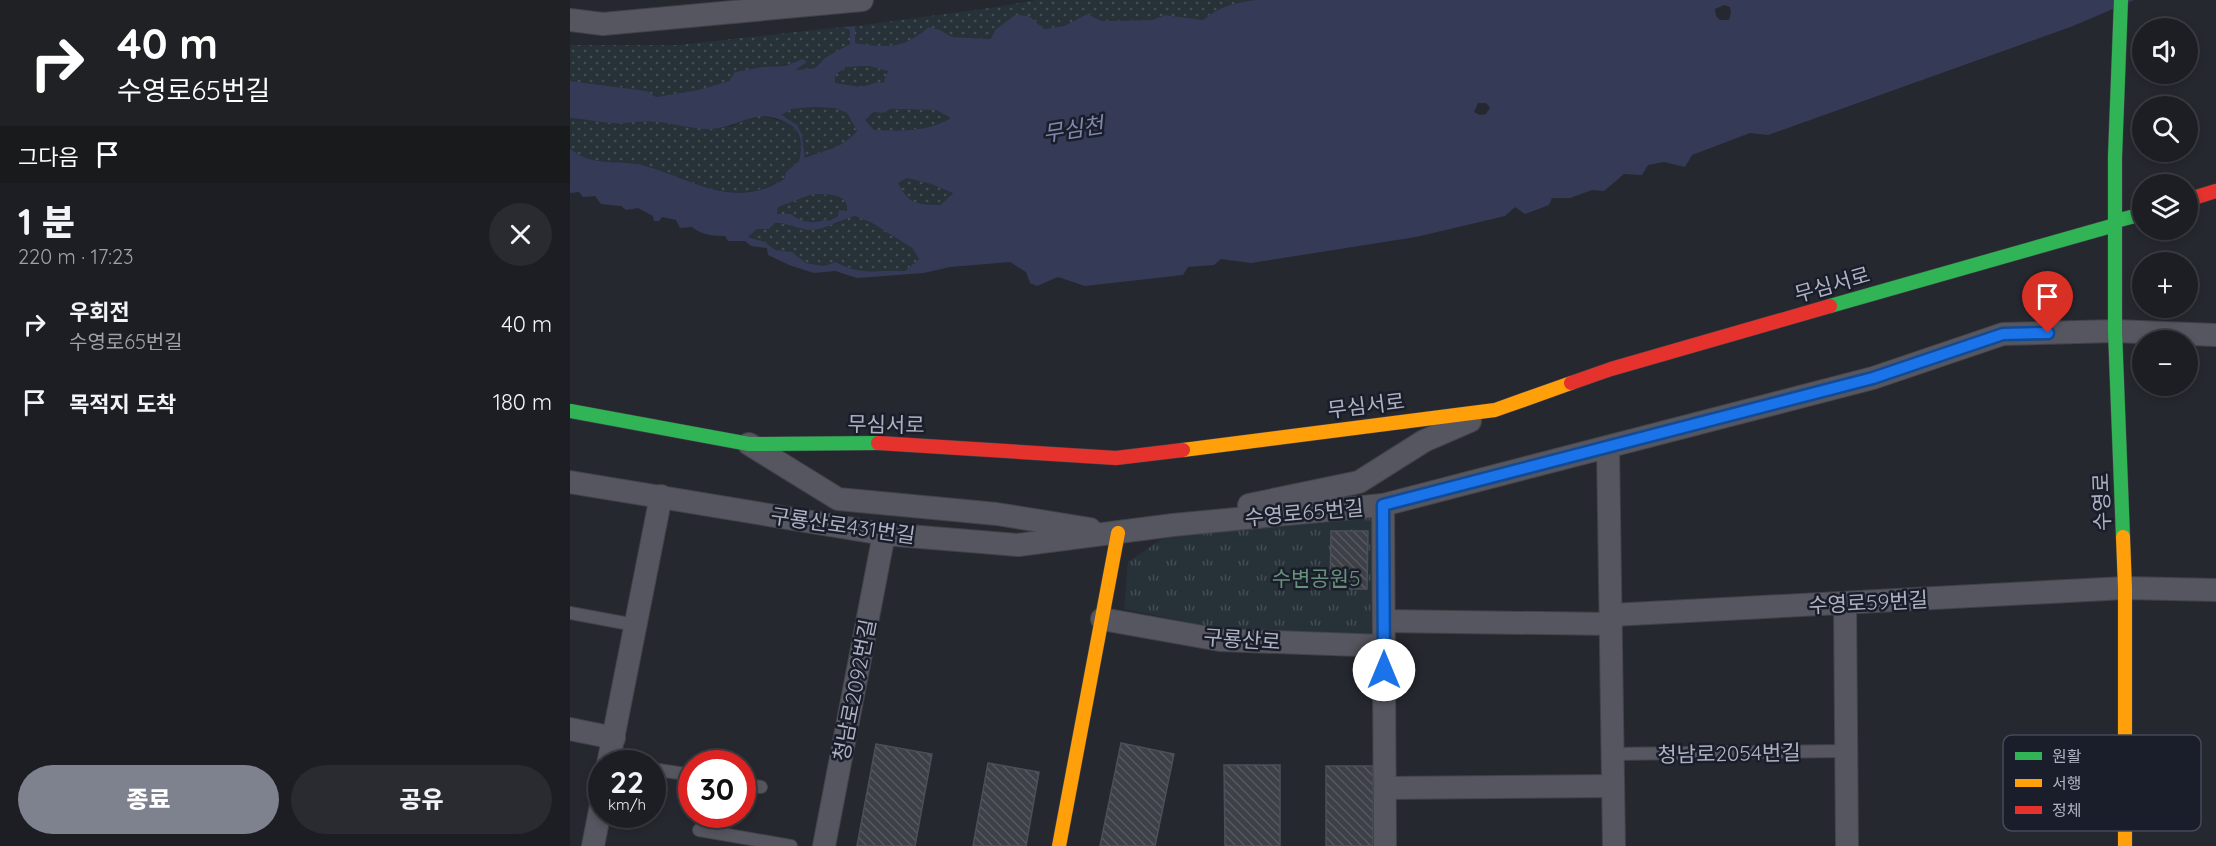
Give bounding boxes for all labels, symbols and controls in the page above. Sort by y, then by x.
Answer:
text: 40 m [117,17,218,70]
map controls [2132,18,2198,396]
button: sound [2132,18,2198,84]
icon: right [18,24,96,102]
text: 수영로65번길 [117,73,270,107]
button: search [2132,96,2198,162]
water label: 무심천 [1041,110,1108,148]
icon: arrive [91,138,124,171]
text: 그다음 [18,143,79,171]
button: layers [2132,174,2198,240]
text: 1 분 [18,199,75,244]
button: close [489,203,552,266]
text: 220 m · 17:23 [18,244,134,269]
button: + [2132,252,2198,318]
street label: 무심서로 [1791,261,1873,307]
pin [2022,271,2073,333]
icon: arrive [2031,280,2064,313]
text: 우회전 [69,298,130,326]
icon: right [18,308,51,341]
text: 40 m [501,310,552,338]
text: 수영로65번길 [69,329,183,354]
button: − [2132,330,2198,396]
icon: arrive [18,386,51,419]
street label: 무심서로 [1326,387,1406,423]
text: 180 m [493,388,552,416]
text: 목적지 도착 [69,390,176,418]
street label: 무심서로 [847,410,925,438]
street label: 수영로 [2087,473,2115,531]
street label: 수영로65번길 [1243,494,1365,530]
street label: 구룡산로431번길 [769,502,917,548]
park label: 수변공원5 [1272,565,1360,591]
street label: 수영로59번길 [1808,586,1928,618]
street label: 청남로2092번길 [827,617,881,763]
street label: 구룡산로 [1203,623,1281,655]
position arrow [1352,638,1416,702]
legend [2003,735,2201,831]
street label: 청남로2054번길 [1657,739,1801,767]
text: 원활 [2052,746,2082,766]
speed limit sign: 30 [678,750,756,828]
text: 22 [610,763,644,801]
button: 종료 [18,765,279,834]
button: 공유 [291,765,552,834]
text: 서행 [2052,773,2081,793]
text: km/h [608,795,646,814]
text: 정체 [2052,800,2081,820]

